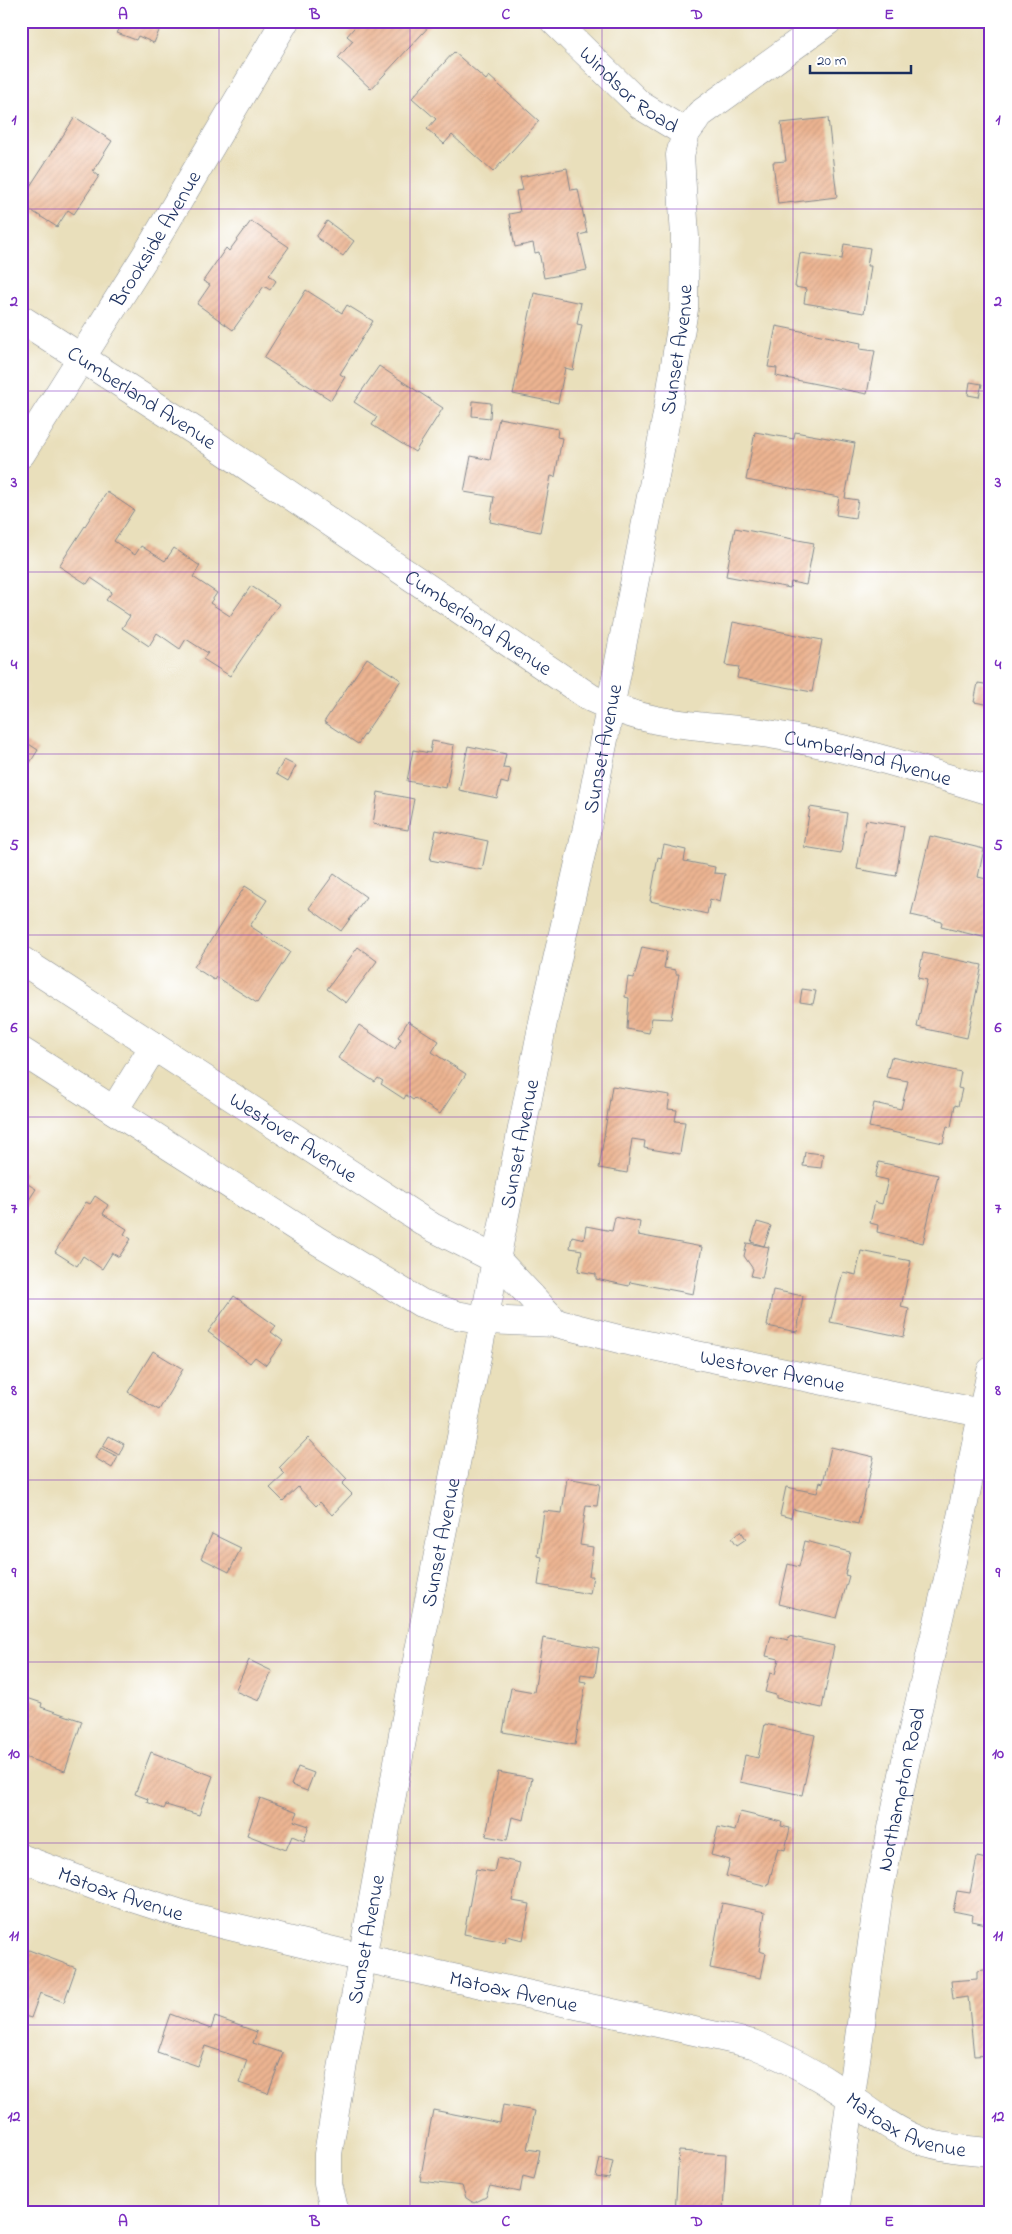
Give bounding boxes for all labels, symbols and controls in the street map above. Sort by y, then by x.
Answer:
text: A [118,3,128,27]
text: B [309,3,321,27]
text: C [502,3,511,27]
text: D [690,3,703,27]
text: E [884,3,894,27]
street label: Windsor Road [571,40,684,142]
scale bar [810,42,911,74]
text: 20 m [817,50,847,72]
text: 1 [11,108,17,132]
text: 1 [995,108,1001,132]
street label: Brookside Avenue [103,165,210,314]
street label: Sunset Avenue [654,284,701,417]
text: 2 [9,290,18,314]
text: 2 [993,290,1002,314]
street label: Cumberland Avenue [61,339,222,458]
text: 3 [10,471,18,495]
text: 3 [994,471,1002,495]
street label: Cumberland Avenue [398,563,558,685]
text: 4 [10,653,18,677]
text: 4 [994,653,1002,677]
street label: Sunset Avenue [577,681,631,816]
street label: Cumberland Avenue [782,724,955,796]
text: 5 [9,834,19,858]
text: 5 [993,834,1003,858]
text: 6 [9,1016,18,1040]
text: 6 [993,1016,1002,1040]
street label: Sunset Avenue [494,1076,548,1211]
street label: Westover Avenue [223,1086,363,1192]
text: 7 [11,1197,18,1221]
text: 7 [995,1197,1002,1221]
street label: Westover Avenue [697,1343,848,1402]
text: 8 [10,1379,17,1403]
text: 8 [994,1379,1001,1403]
street label: Sunset Avenue [415,1475,470,1610]
text: 9 [11,1561,17,1585]
text: 9 [995,1561,1001,1585]
street label: Northampton Road [871,1704,935,1874]
text: 10 [8,1742,20,1766]
text: 10 [992,1742,1004,1766]
street label: Matoax Avenue [53,1860,187,1931]
street label: Sunset Avenue [341,1872,394,2007]
text: 11 [9,1924,20,1948]
text: 11 [993,1924,1004,1948]
street label: Matoax Avenue [446,1964,581,2022]
street label: Matoax Avenue [839,2086,968,2167]
text: 12 [7,2105,21,2129]
text: 12 [991,2105,1005,2129]
text: A [118,2210,128,2234]
text: B [309,2210,321,2234]
text: C [502,2210,511,2234]
text: D [690,2210,703,2234]
text: E [884,2210,894,2234]

